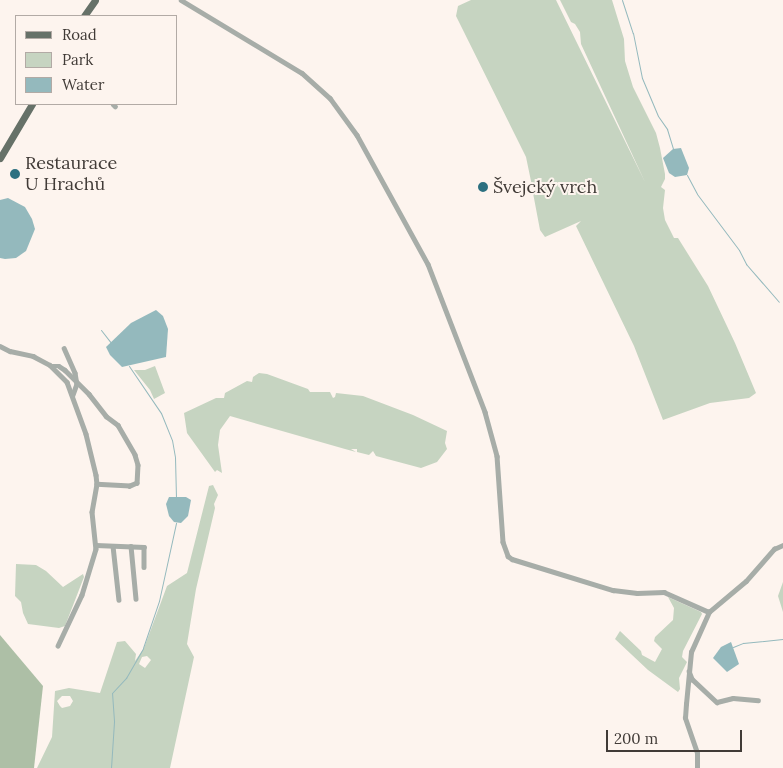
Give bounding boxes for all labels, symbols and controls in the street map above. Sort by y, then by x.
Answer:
legend [15,15,178,105]
text: Road [62,25,97,44]
text: Park [62,50,93,69]
text: Water [62,75,104,94]
place label: Restaurace U Hrachů [25,153,117,195]
marker: Restaurace U Hrachů [9,168,21,180]
place label: Švejcký vrch [493,176,597,198]
marker: Švejcký vrch [477,181,489,193]
scale bar [608,720,744,752]
text: 200 m [614,729,658,748]

